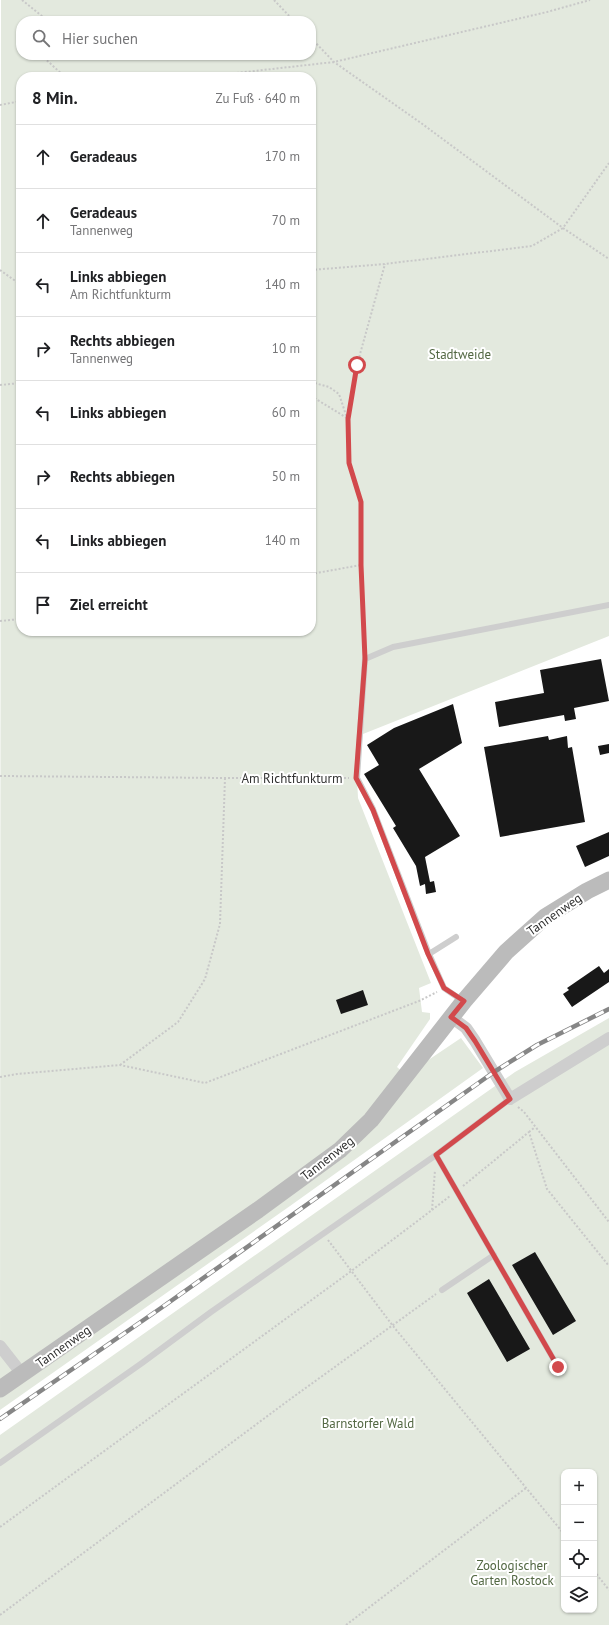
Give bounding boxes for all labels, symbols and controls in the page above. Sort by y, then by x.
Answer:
search box [16,16,316,60]
icon: search [30,27,52,49]
text: Hier suchen [62,29,138,48]
text: 8 Min. [32,87,78,109]
text: Zu Fuß · 640 m [216,90,300,107]
icon: ahead [32,146,54,168]
text: Geradeaus [70,147,137,166]
text: 170 m [265,148,300,165]
text: Geradeaus [70,203,137,222]
icon: ahead [32,210,54,232]
text: 70 m [272,212,300,229]
text: Tannenweg [70,222,133,239]
text: Links abbiegen [70,267,166,286]
icon: left [32,274,54,296]
text: 140 m [265,276,300,293]
text: Am Richtfunkturm [70,286,171,303]
text: Rechts abbiegen [70,331,175,350]
icon: right [32,338,54,360]
text: 10 m [272,340,300,357]
park label: Stadtweide [429,346,491,363]
text: Tannenweg [70,350,133,367]
route start [348,356,366,374]
icon: left [32,402,54,424]
text: Links abbiegen [70,403,166,422]
text: 60 m [272,404,300,421]
icon: right [32,466,54,488]
text: Rechts abbiegen [70,467,175,486]
text: 50 m [272,468,300,485]
icon: left [32,530,54,552]
text: Links abbiegen [70,531,166,550]
text: 140 m [265,532,300,549]
icon: arrive [32,594,54,616]
text: Ziel erreicht [70,595,148,614]
street label: Am Richtfunkturm [241,770,343,787]
street label: Tannenweg [524,889,585,939]
street label: Tannenweg [297,1132,357,1185]
street label: Tannenweg [33,1321,94,1371]
route end [549,1358,567,1376]
park label: Barnstorfer Wald [322,1415,414,1432]
map controls [561,1469,597,1613]
button: + [561,1469,597,1505]
button: − [561,1505,597,1541]
button: locate [561,1541,597,1577]
park label: Zoologischer Garten Rostock [470,1557,555,1589]
button: layers [561,1577,597,1613]

